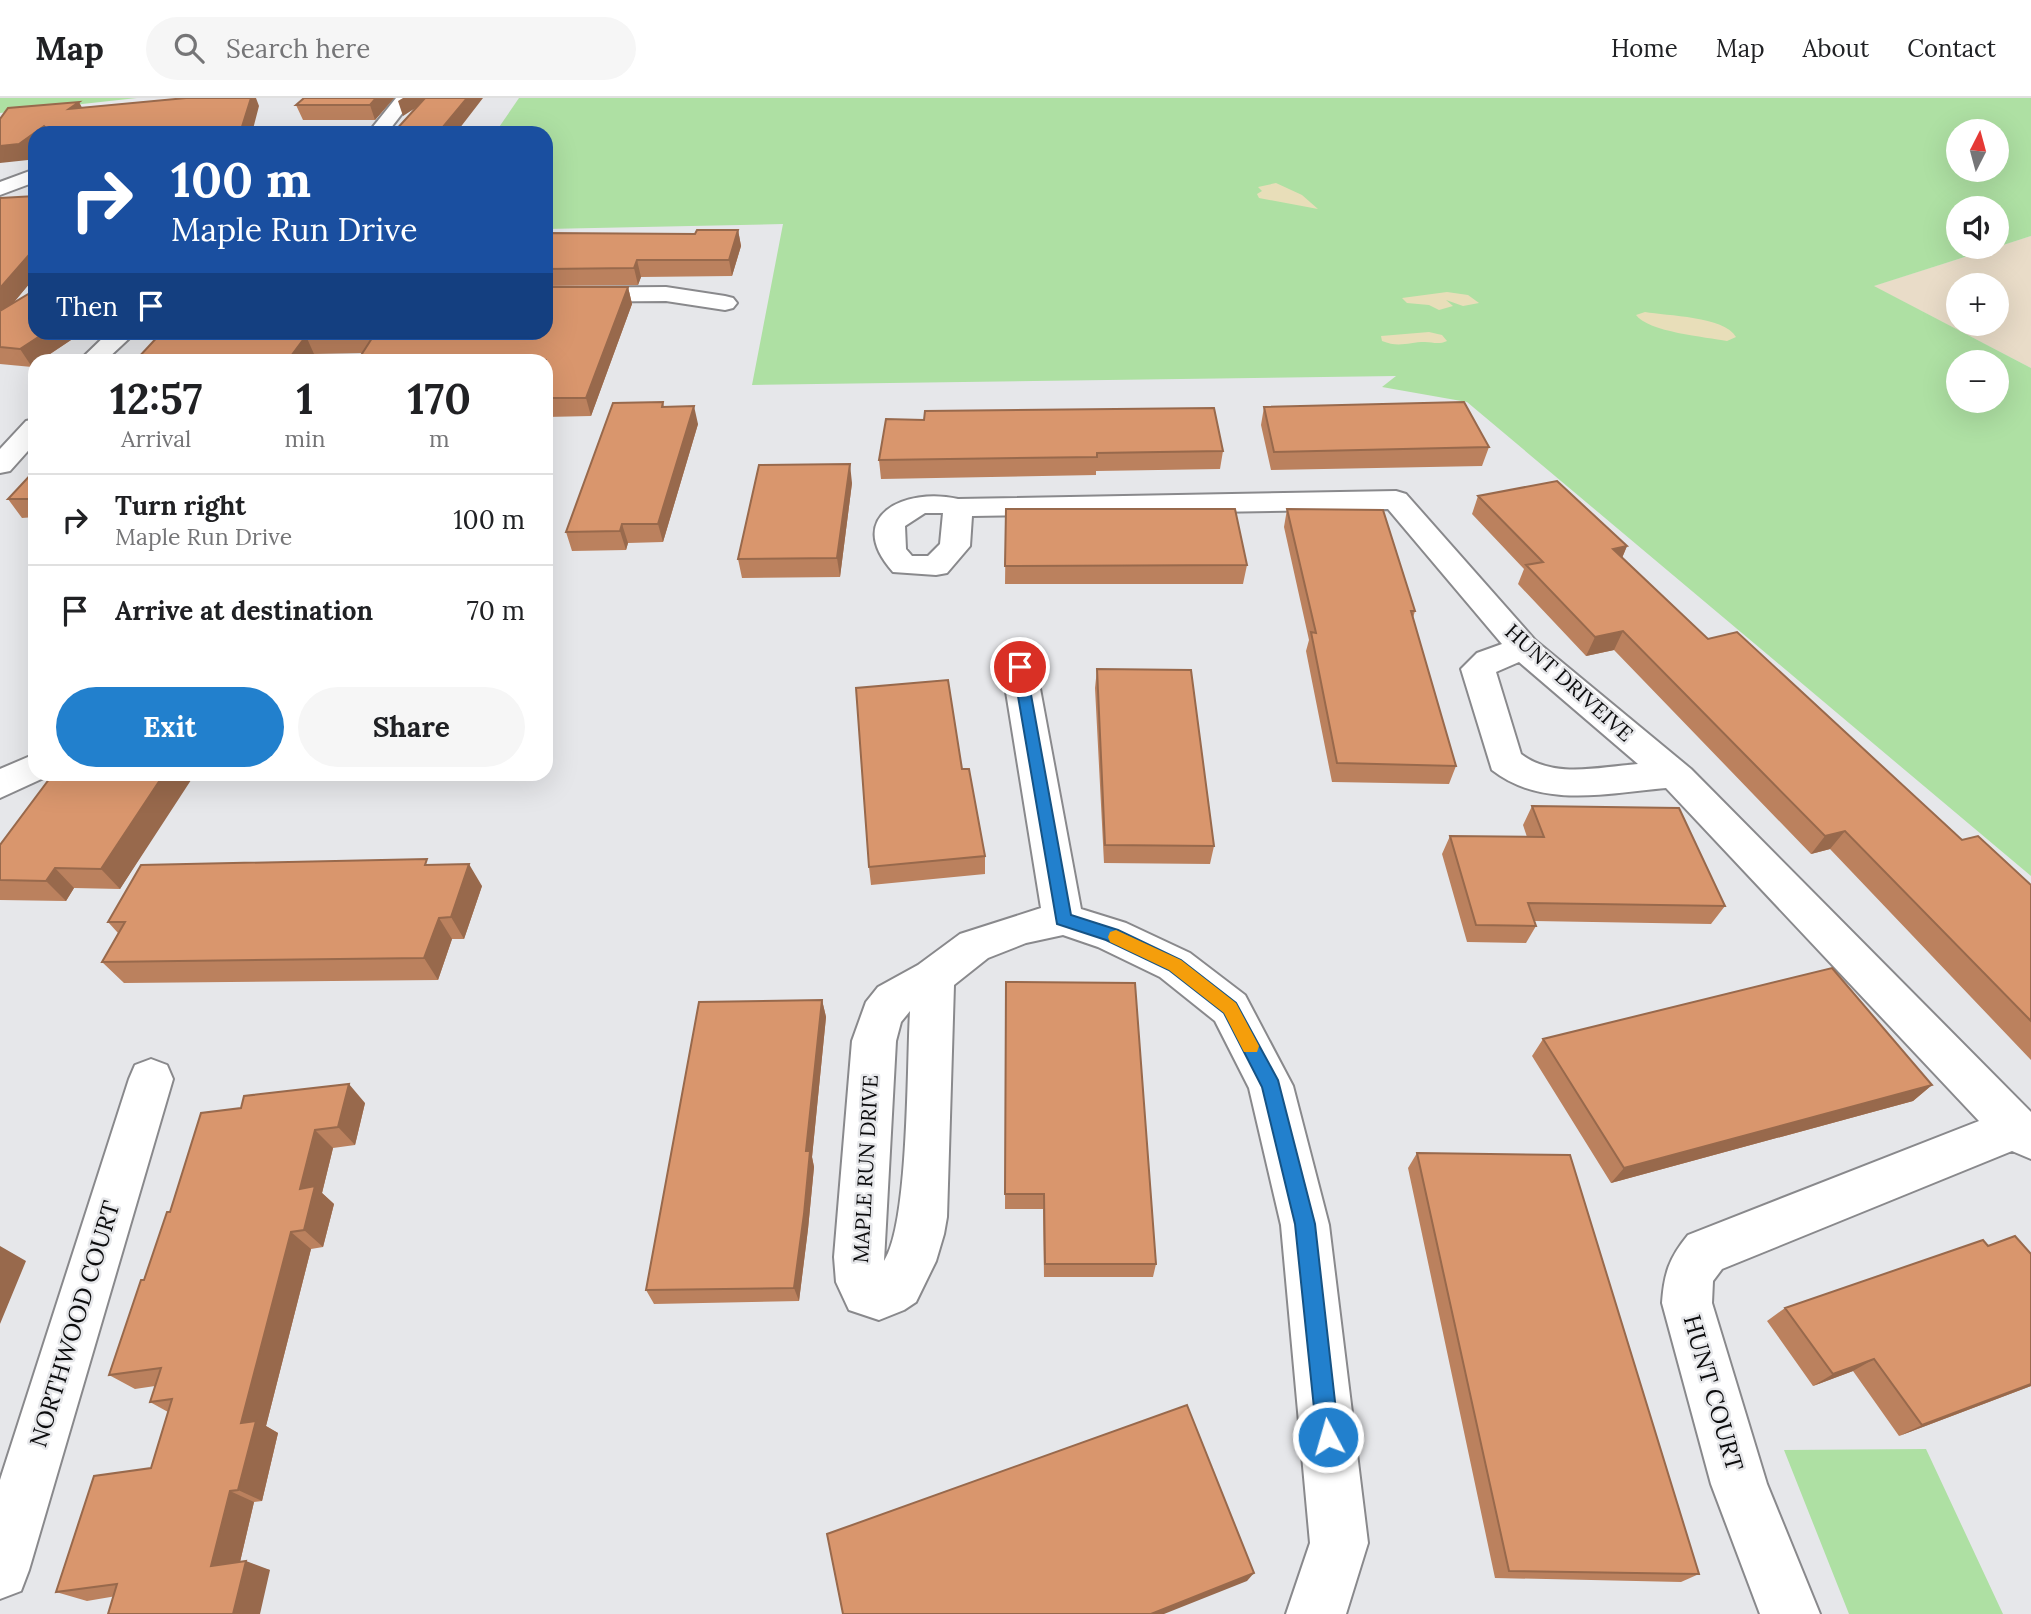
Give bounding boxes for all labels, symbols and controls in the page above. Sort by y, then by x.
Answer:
search box [146,17,636,80]
text: Map [35,27,104,69]
icon: search [170,29,208,67]
text: Search here [226,32,370,65]
text: Home [1611,33,1678,64]
text: Map [1716,33,1765,64]
text: About [1803,33,1869,64]
text: Contact [1907,33,1996,64]
north arrow [1946,119,2009,182]
map controls [1946,119,2009,413]
text: 100 m [171,148,311,210]
icon: right [56,154,147,245]
button: sound [1946,196,2009,259]
text: Maple Run Drive [171,209,418,250]
button: + [1946,273,2009,336]
icon: arrive [132,287,170,325]
text: Then [56,290,118,323]
button: − [1946,350,2009,413]
text: 12:57 [110,372,202,426]
text: 1 [296,372,313,426]
text: 170 [407,372,471,426]
text: Arrival [121,424,191,453]
text: min [284,424,325,453]
text: m [429,424,449,453]
text: Turn right [115,489,246,522]
icon: right [56,501,94,539]
text: 100 m [453,503,525,536]
text: Maple Run Drive [115,522,292,551]
icon: arrive [56,592,94,630]
text: Arrive at destination [115,594,373,627]
text: 70 m [467,594,525,627]
street label: HUNT DRIVEIVE [1500,618,1639,747]
pin [990,637,1050,697]
icon: arrive [1001,648,1039,686]
button: Exit [56,687,284,767]
button: Share [298,687,525,767]
street label: MAPLE RUN DRIVE [847,1074,884,1264]
street label: NORTHWOOD COURT [22,1197,127,1451]
street label: HUNT COURT [1676,1311,1751,1474]
position arrow [1291,1400,1365,1474]

